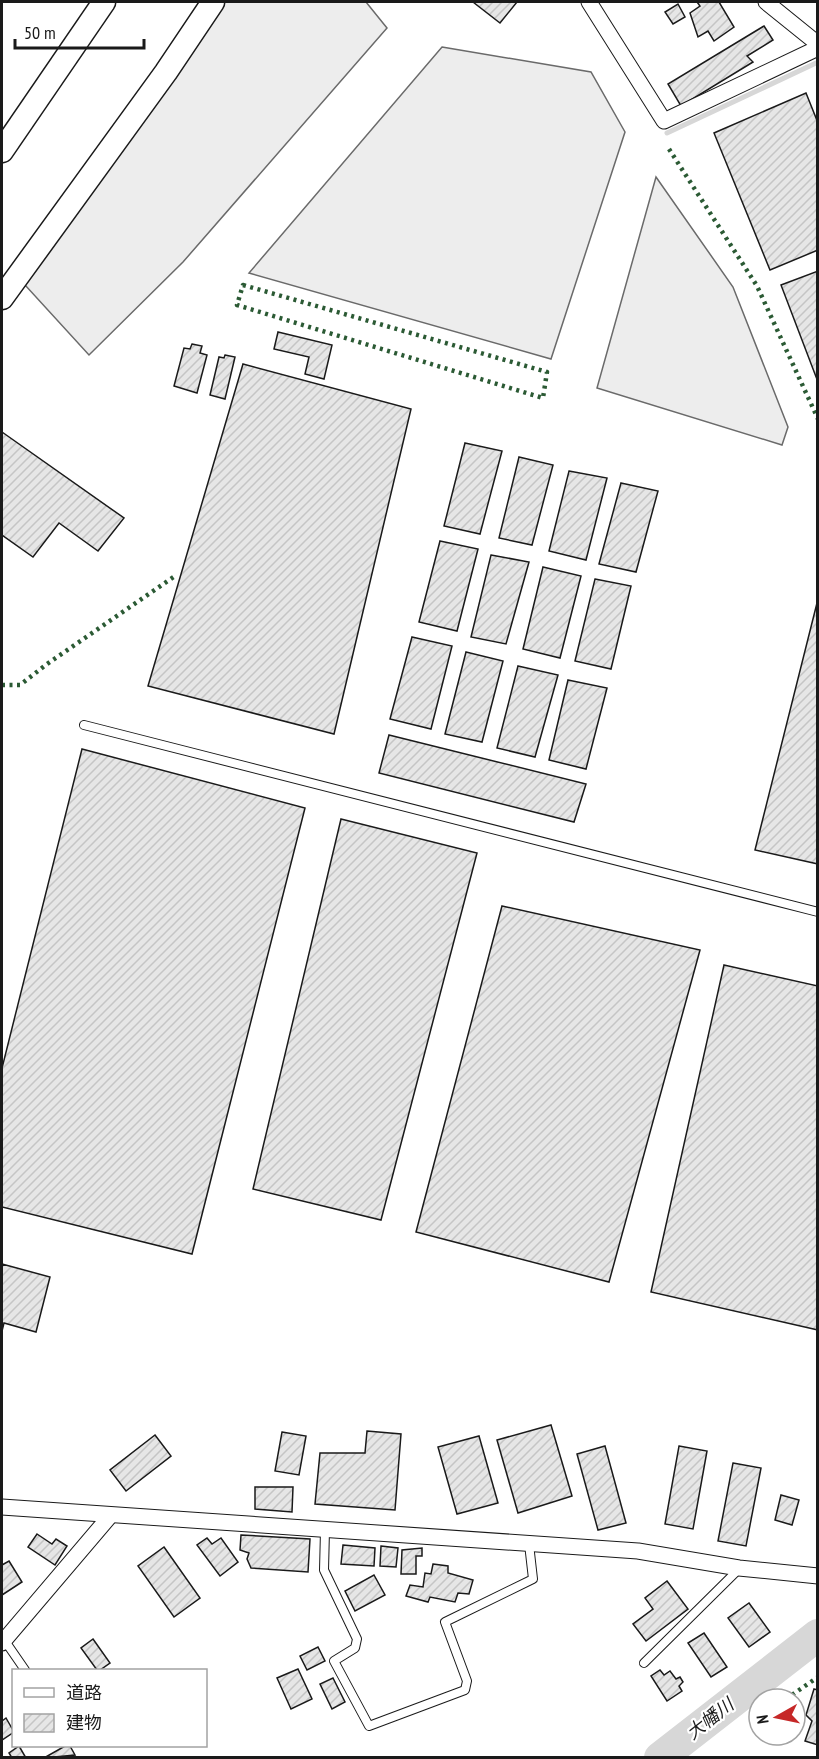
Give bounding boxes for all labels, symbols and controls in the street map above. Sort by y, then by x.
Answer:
scale bar [15,12,144,50]
text: 50 m [24,21,56,44]
legend [12,1669,207,1747]
text: 道路 [66,1681,102,1704]
north arrow [747,1687,807,1747]
water label: 大幡川 [681,1692,740,1744]
text: 建物 [66,1711,102,1734]
text: N [752,1714,773,1725]

